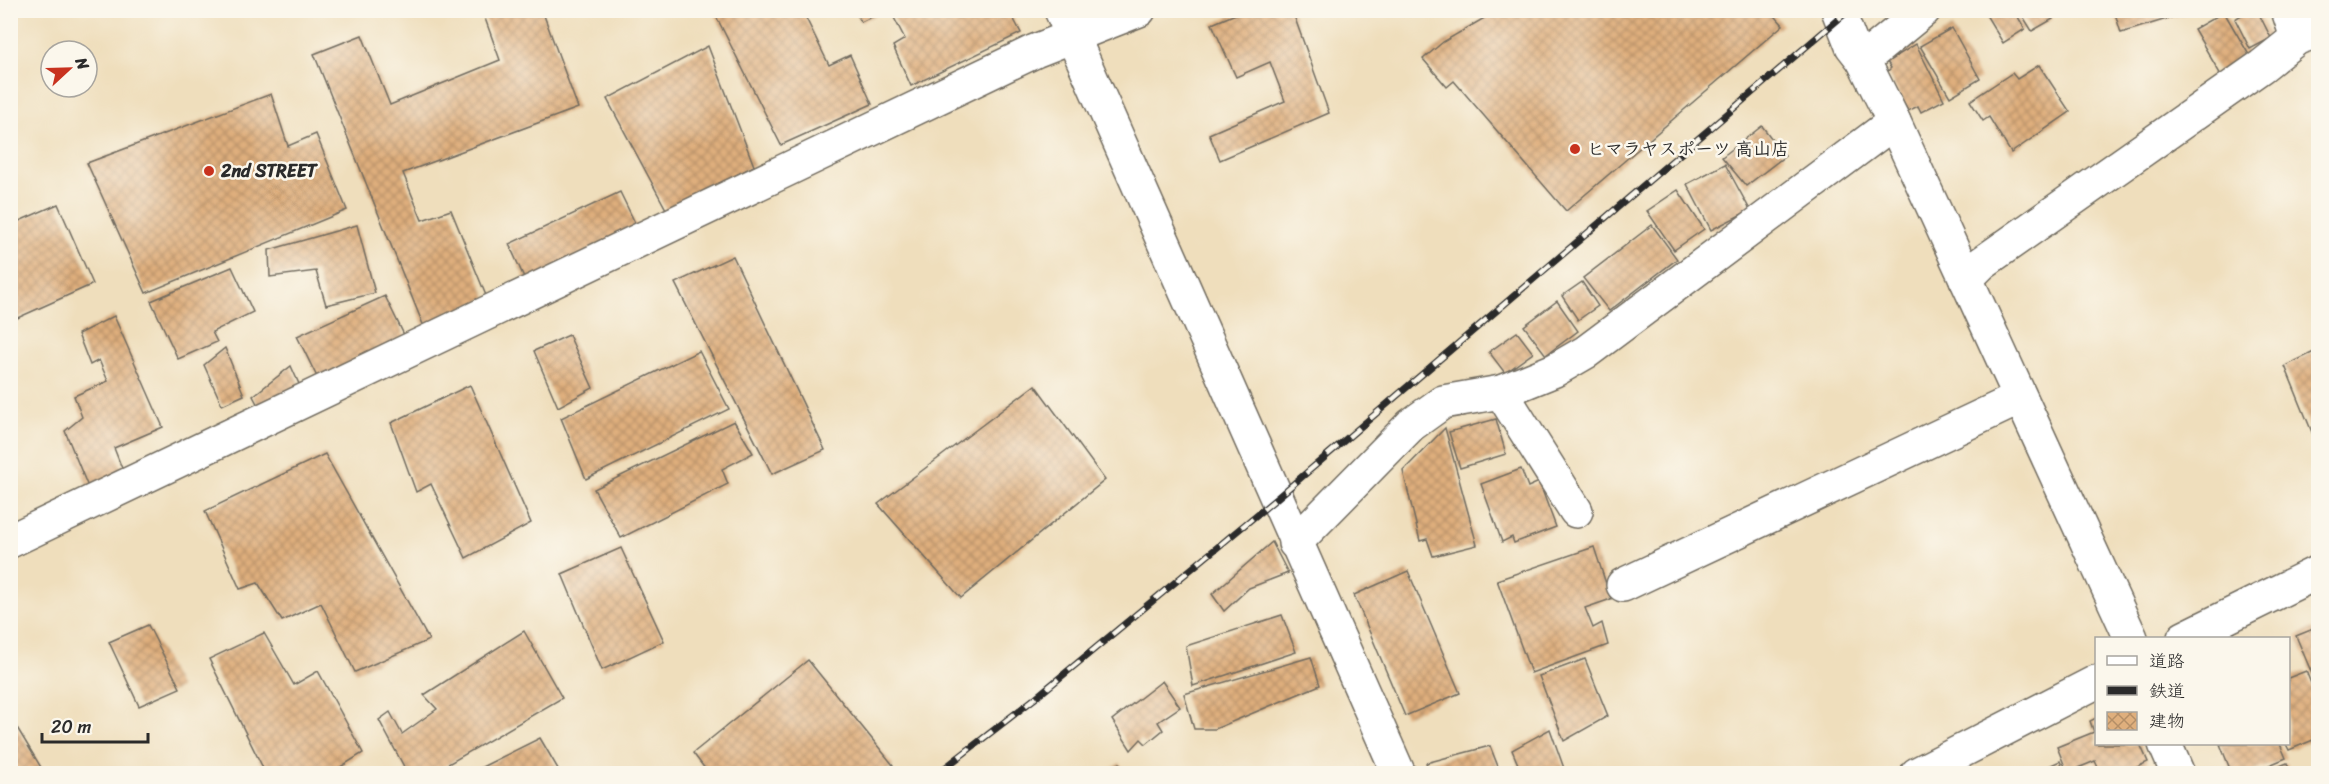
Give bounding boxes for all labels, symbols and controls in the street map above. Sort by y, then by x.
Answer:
north arrow [39,39,99,99]
text: N [67,52,98,75]
place label: ヒマラヤスポーツ 高山店 [1587,133,1789,165]
marker: ヒマラヤスポーツ 高山店 [1568,142,1582,156]
place label: 2nd STREET [220,155,319,187]
marker: 2nd STREET [202,164,216,178]
legend [2095,637,2290,745]
text: 道路 [2149,645,2185,677]
text: 鉄道 [2149,675,2185,707]
text: 建物 [2149,705,2185,737]
scale bar [42,706,148,744]
text: 20 m [51,711,91,743]

